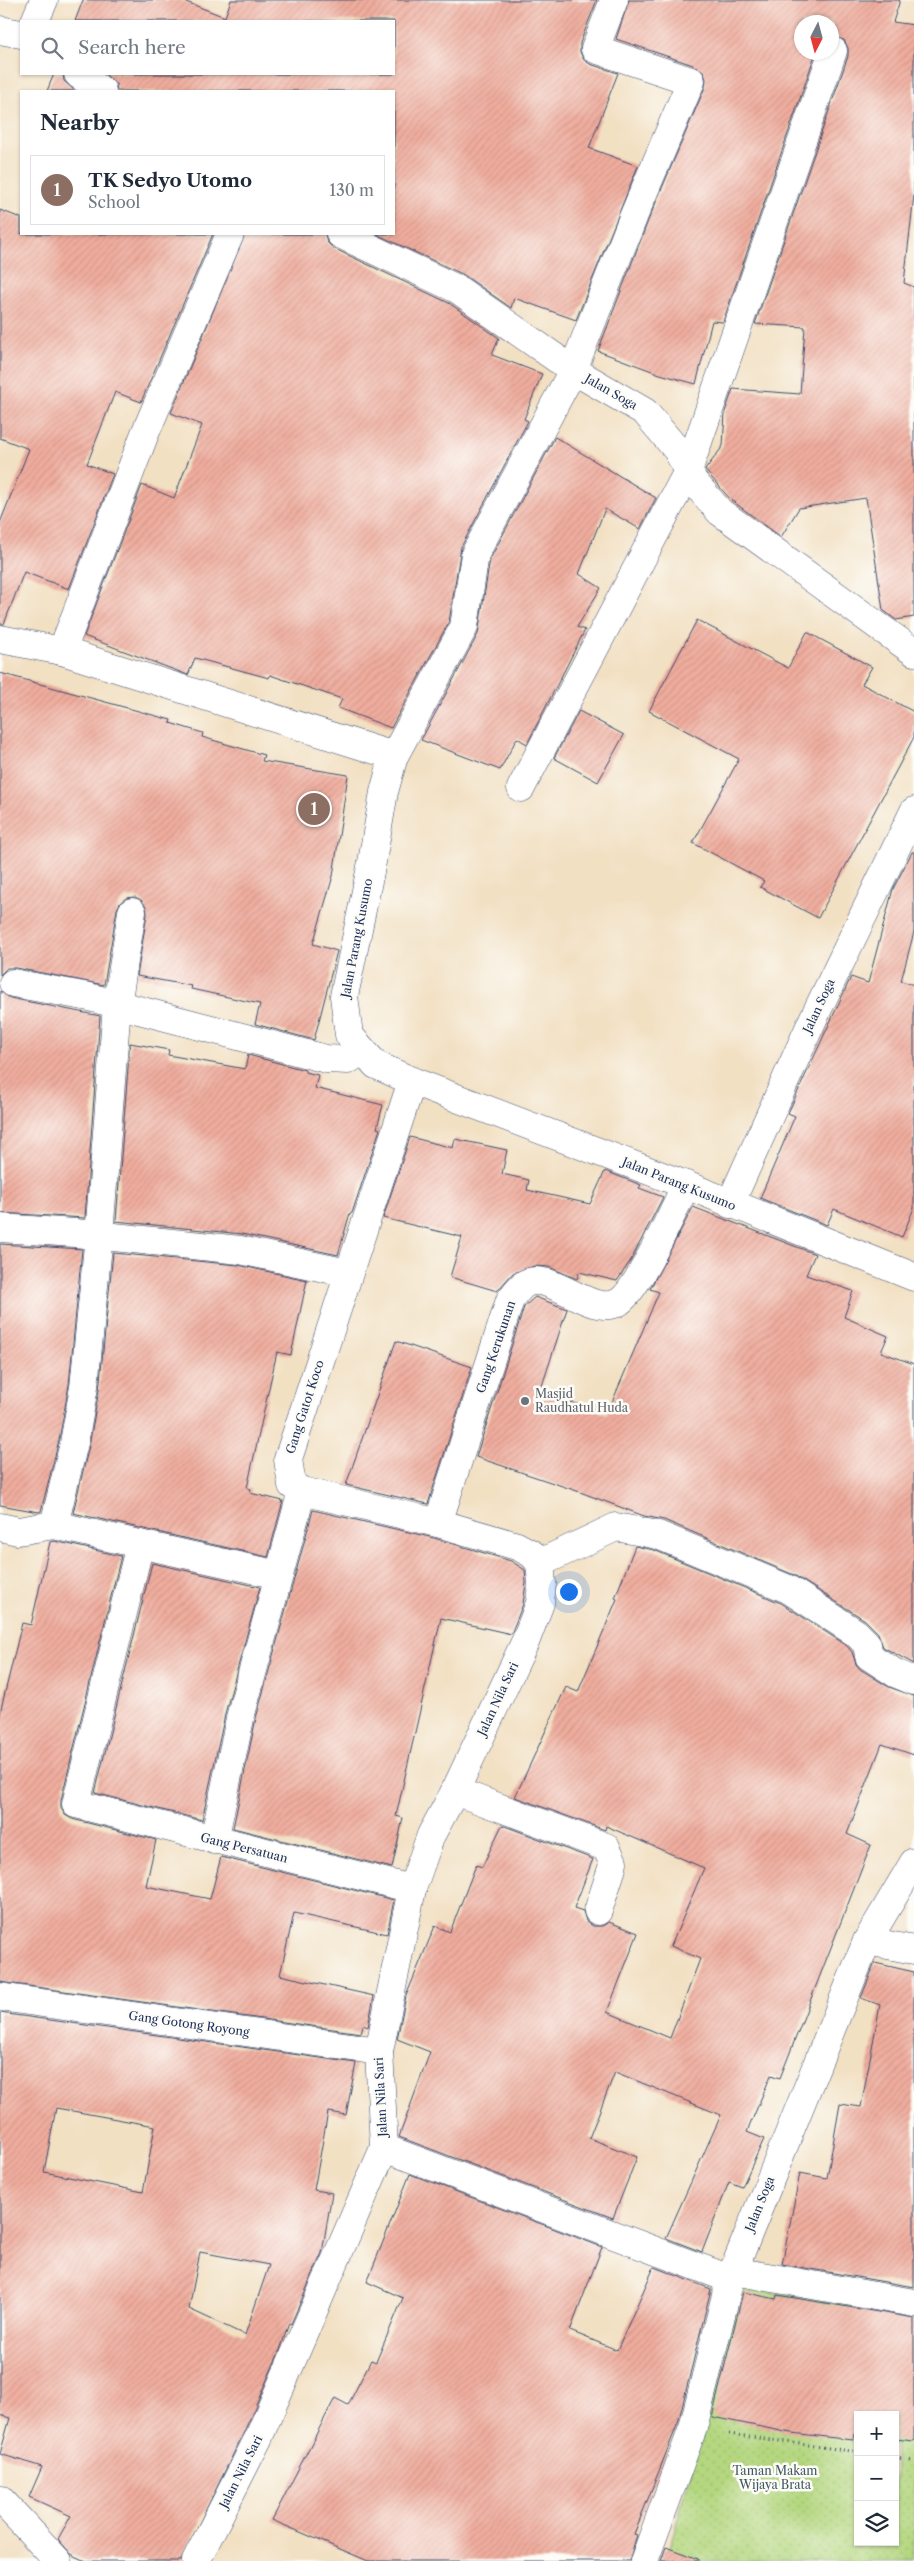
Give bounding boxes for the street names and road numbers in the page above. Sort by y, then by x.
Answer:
street label: Jalan Soga [581,370,641,413]
street label: Jalan Parang Kusumo [337,877,375,1001]
street label: Jalan Soga [799,976,838,1037]
street label: Jalan Parang Kusumo [618,1153,738,1213]
street label: Gang Kerukunan [473,1298,519,1395]
street label: Gang Gatot Koco [282,1358,327,1456]
street label: Jalan Nila Sari [473,1659,521,1740]
street label: Gang Persatuan [199,1829,290,1866]
street label: Gang Gotong Royong [128,2008,251,2040]
street label: Jalan Nila Sari [371,2057,390,2139]
street label: Jalan Soga [741,2173,778,2235]
street label: Jalan Nila Sari [215,2433,265,2512]

